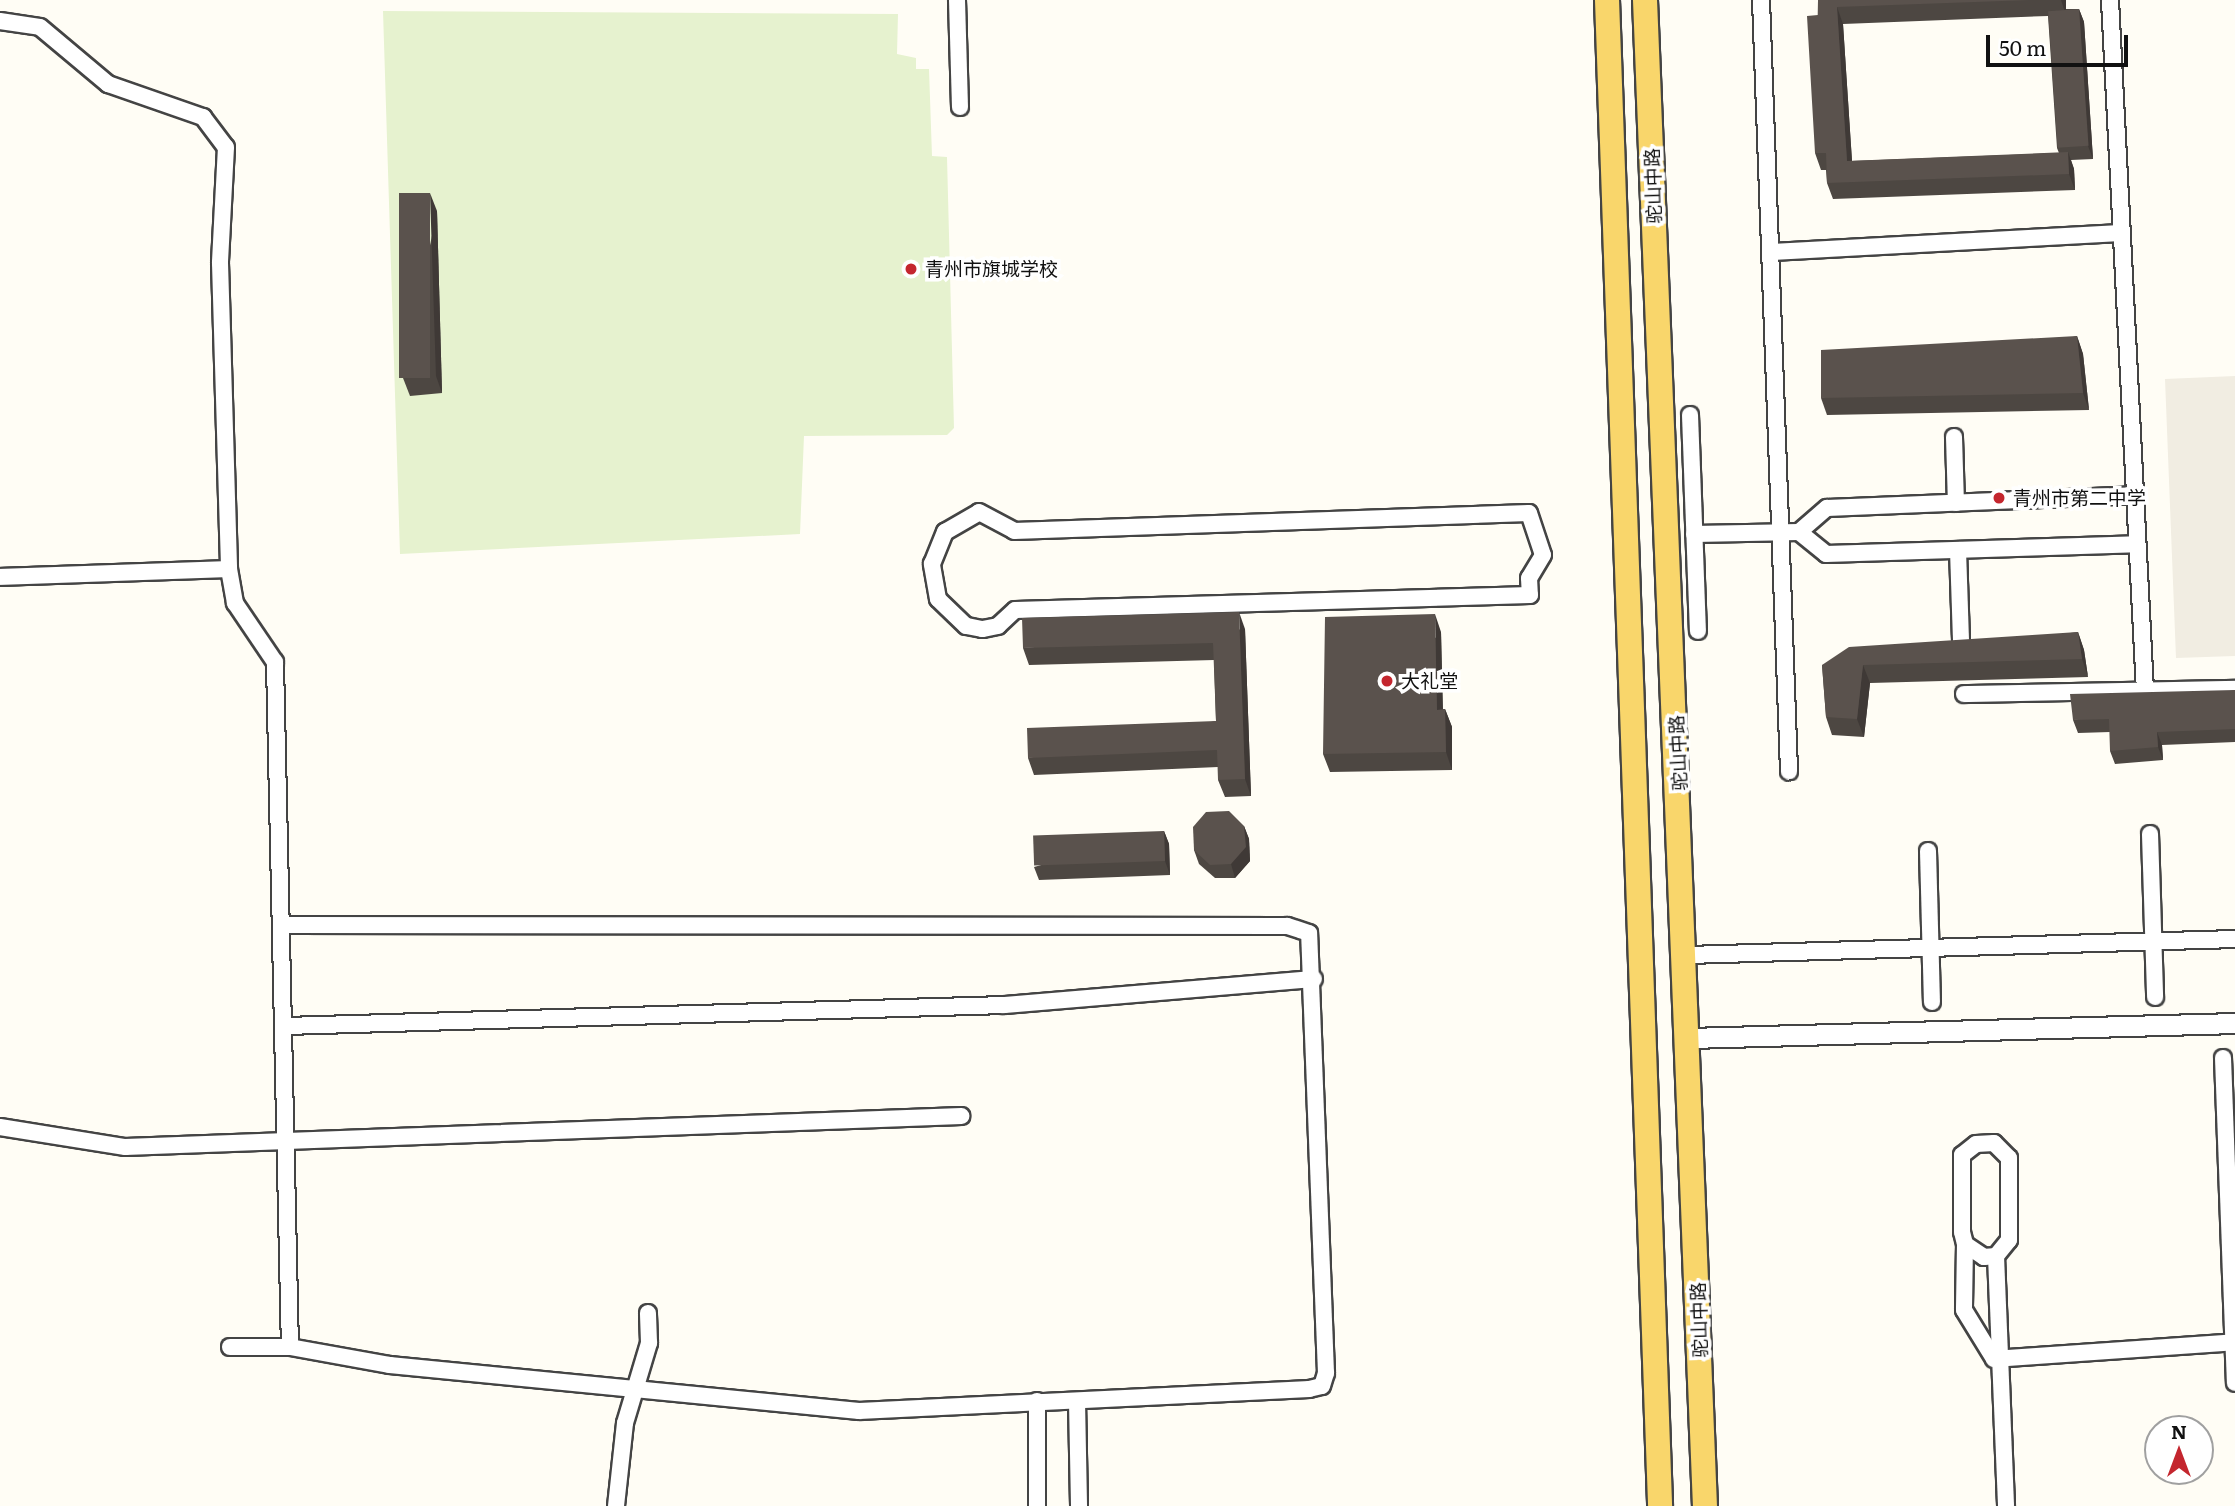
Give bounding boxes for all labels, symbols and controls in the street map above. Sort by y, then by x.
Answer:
scale bar [1990,21,2132,65]
text: 50 m [1999,31,2046,62]
street label: 驼山中路 [1640,148,1666,224]
place label: 青州市旗城学校 [925,258,1058,280]
marker: 青州市旗城学校 [903,261,919,277]
place label: 青州市第二中学 [2013,487,2146,509]
marker: 青州市第二中学 [1991,490,2007,506]
place label: 大礼堂 [1401,670,1458,692]
marker: 大礼堂 [1379,673,1395,689]
street label: 驼山中路 [1665,714,1691,792]
street label: 驼山中路 [1686,1282,1712,1358]
north arrow [2144,1415,2214,1485]
text: N [2171,1417,2187,1445]

